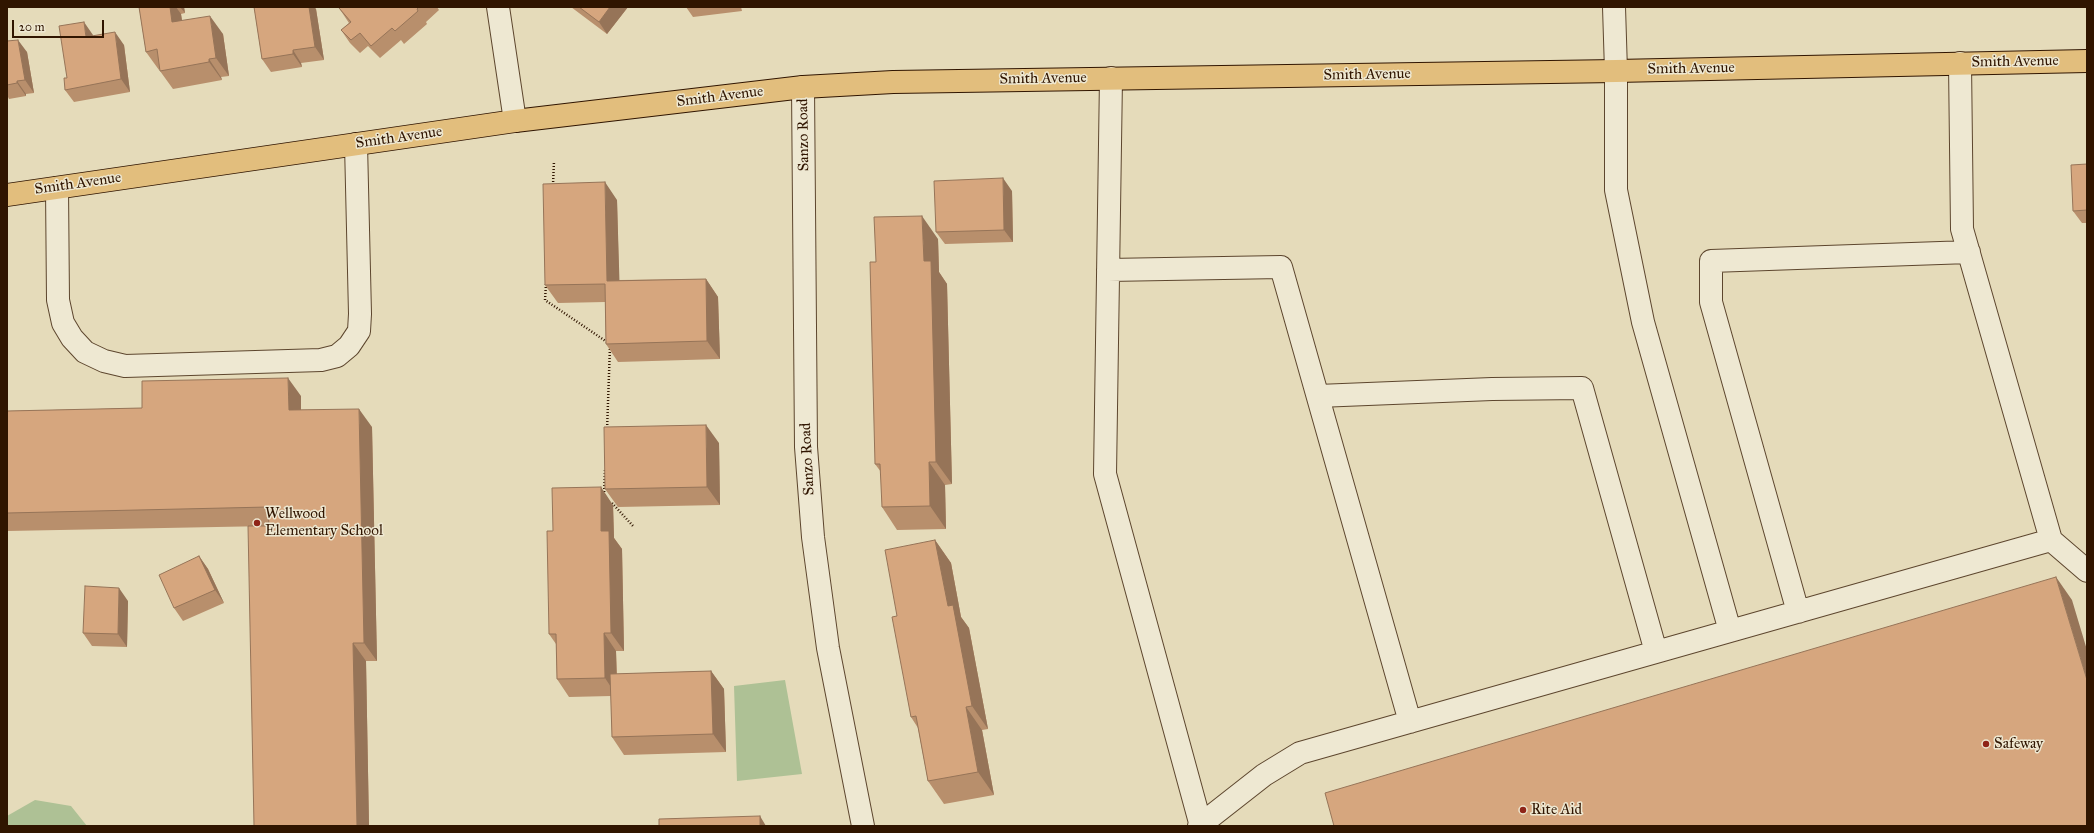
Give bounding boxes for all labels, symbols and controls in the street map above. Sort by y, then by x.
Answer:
scale bar [14,12,106,38]
text: 20 m [19,20,45,34]
street label: Smith Avenue [1971,52,2059,72]
street label: Smith Avenue [1647,59,1735,79]
street label: Smith Avenue [1323,65,1411,85]
street label: Smith Avenue [999,69,1087,89]
street label: Smith Avenue [676,83,764,111]
street label: Sanzo Road [794,98,814,172]
street label: Smith Avenue [355,123,443,153]
street label: Smith Avenue [34,169,122,199]
street label: Sanzo Road [797,422,819,496]
place label: Wellwood Elementary School [265,505,383,540]
marker: Wellwood Elementary School [252,518,262,528]
place label: Safeway [1994,735,2043,753]
marker: Safeway [1981,739,1991,749]
place label: Rite Aid [1531,801,1582,819]
marker: Rite Aid [1518,805,1528,815]

